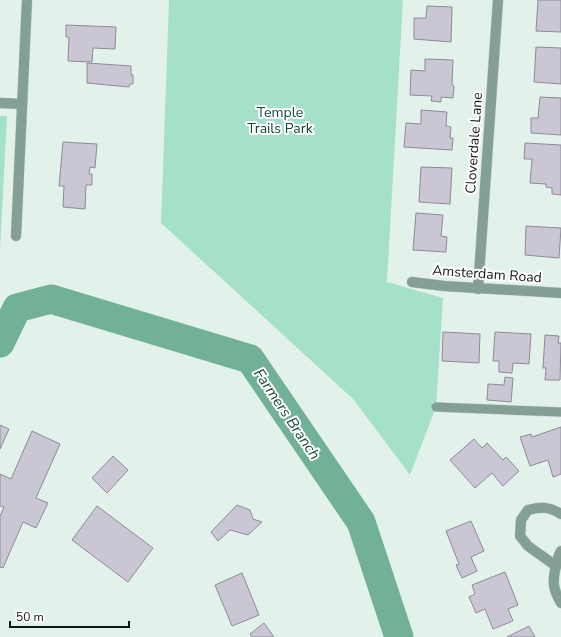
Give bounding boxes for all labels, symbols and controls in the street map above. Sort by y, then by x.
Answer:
street label: Cloverdale Lane [461,92,487,194]
park label: Temple Trails Park [247,103,314,138]
street label: Amsterdam Road [432,261,542,287]
water label: Farmers Branch [249,365,325,463]
scale bar [10,603,129,629]
text: 50 m [16,609,44,625]

